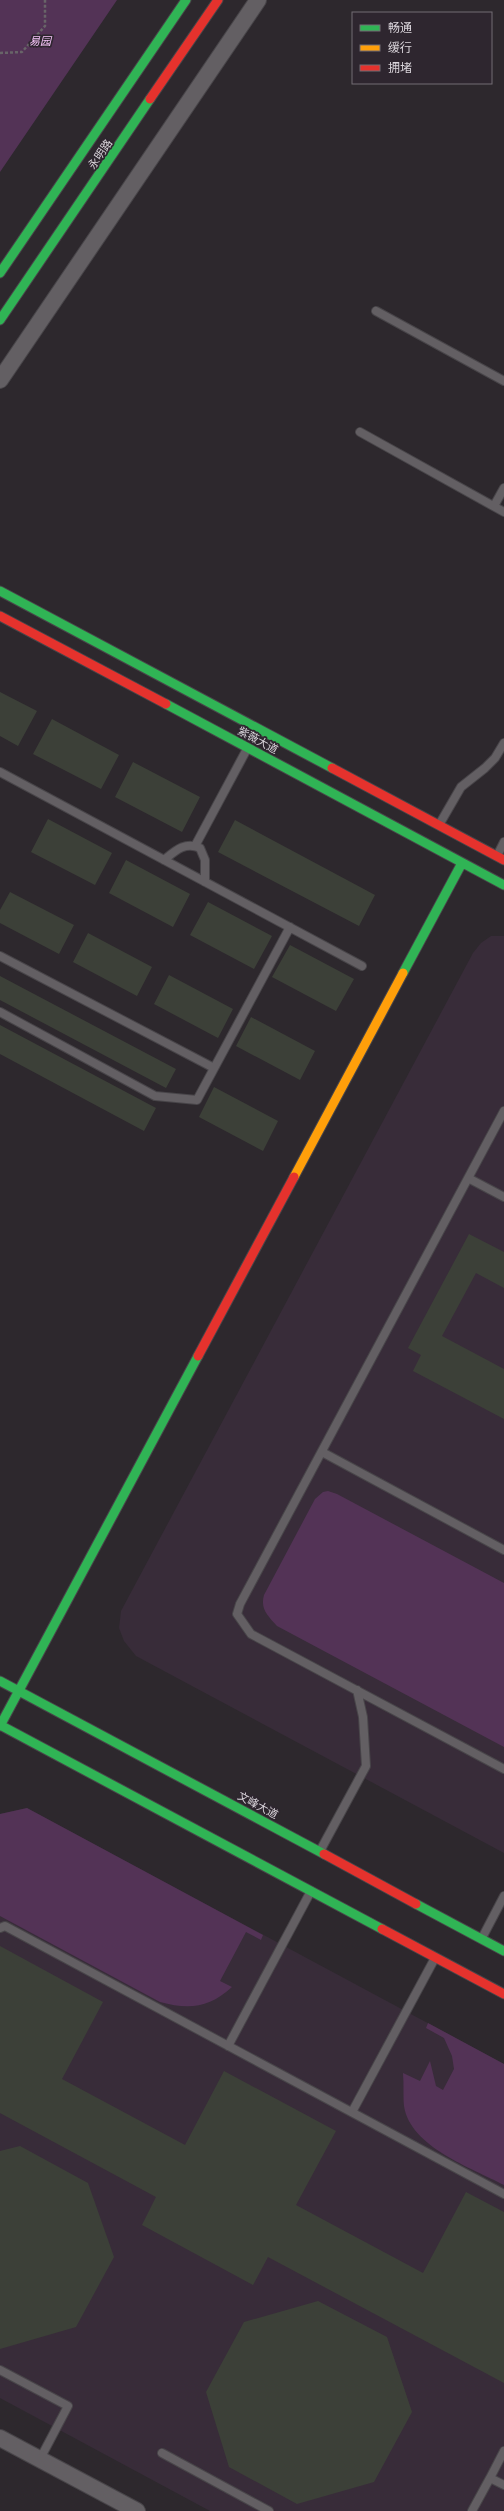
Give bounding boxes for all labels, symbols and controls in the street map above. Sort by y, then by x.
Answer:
legend [352,12,492,84]
text: 畅通 [388,18,412,35]
park label: 易园 [29,32,53,48]
text: 缓行 [388,38,412,55]
text: 拥堵 [388,58,412,75]
street label: 永明路 [83,135,115,172]
street label: 紫薇大道 [235,722,282,757]
street label: 文峰大道 [235,1787,282,1822]

